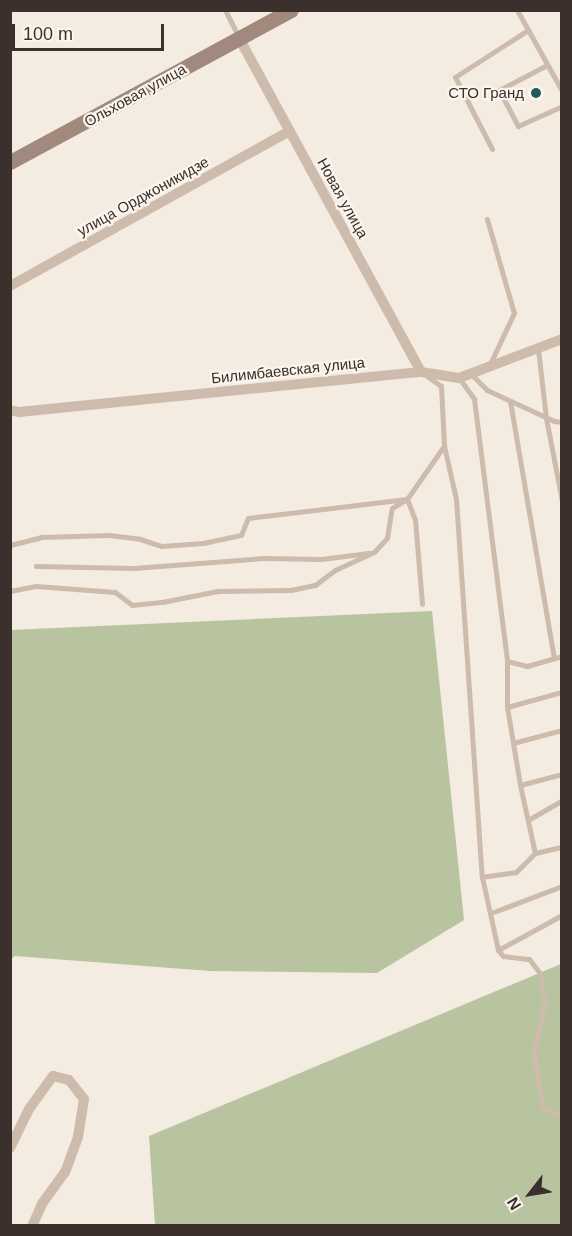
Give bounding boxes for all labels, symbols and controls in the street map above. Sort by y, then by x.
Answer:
scale bar [15,12,166,50]
text: 100 m [23,24,73,44]
street label: Ольховая улица [81,60,189,130]
place label: СТО Гранд [448,84,524,102]
marker: СТО Гранд [529,86,543,100]
street label: улица Орджоникидзе [74,152,212,240]
street label: Новая улица [314,155,372,241]
street label: Билимбаевская улица [210,353,366,387]
north arrow [500,1164,560,1224]
text: N [504,1194,524,1213]

